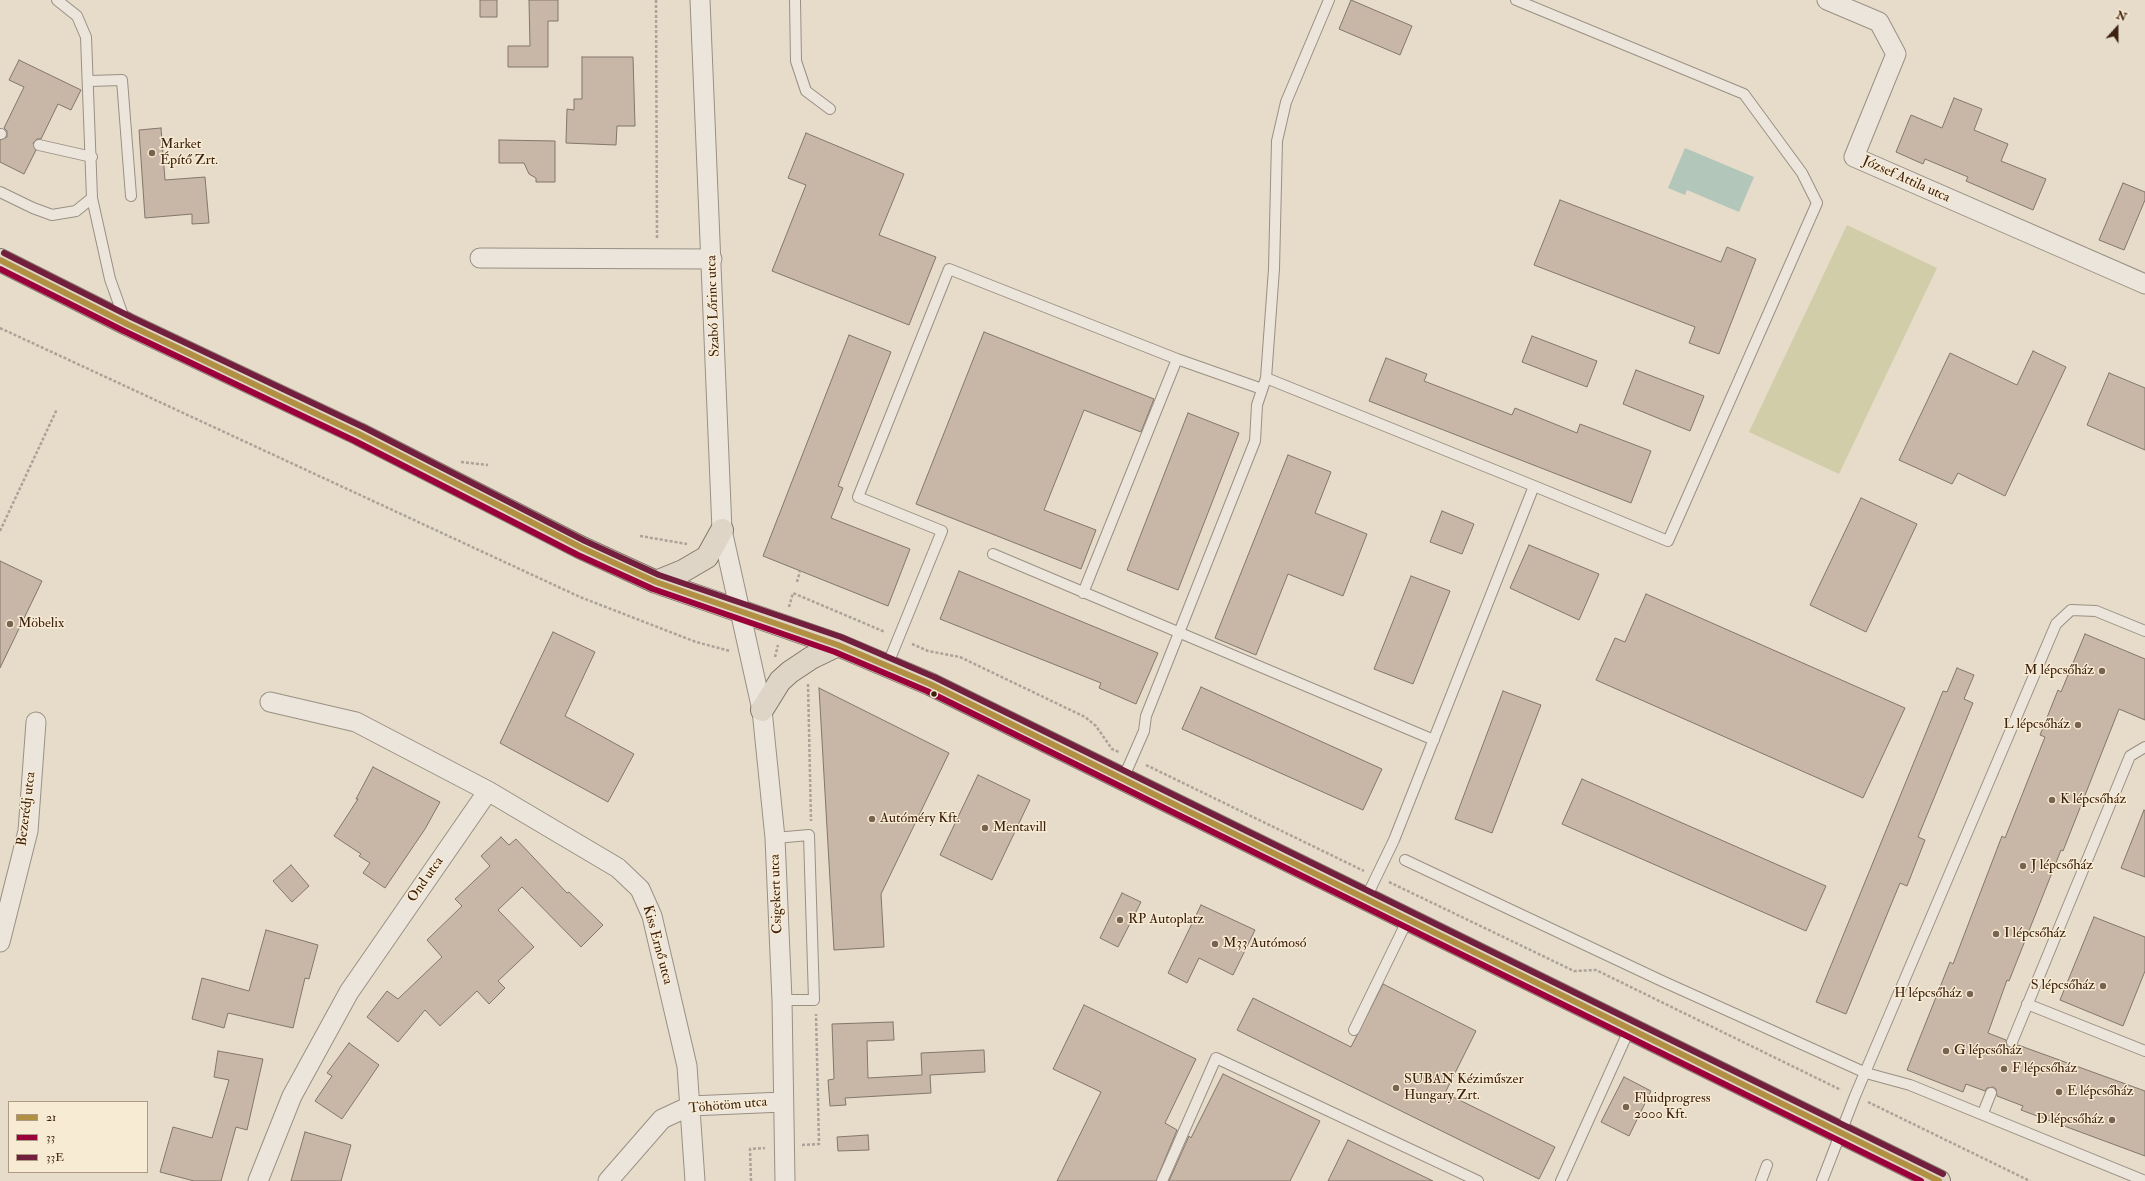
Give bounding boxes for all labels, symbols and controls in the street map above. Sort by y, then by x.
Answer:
north arrow [2097,8,2137,48]
text: N [2115,8,2128,24]
place label: Market Építő Zrt. [160,137,218,170]
marker: Market Építő Zrt. [147,148,157,158]
street label: József Attila utca [1860,153,1952,207]
street label: Szabó Lőrinc utca [704,255,724,357]
place label: Möbelix [18,616,64,632]
marker: Möbelix [5,619,15,629]
place label: M lépcsőház [2024,663,2094,679]
marker: M lépcsőház [2097,666,2107,676]
unlabelled marker [929,689,939,699]
place label: L lépcsőház [2003,717,2070,733]
marker: L lépcsőház [2073,720,2083,730]
street label: Bezerédj utca [14,771,40,847]
place label: K lépcsőház [2060,792,2126,808]
marker: K lépcsőház [2047,795,2057,805]
place label: Autóméry Kft. [880,811,960,827]
marker: Autóméry Kft. [867,814,877,824]
place label: Mentavill [993,820,1046,836]
marker: Mentavill [980,823,990,833]
street label: Ond utca [404,854,448,906]
street label: Csigekert utca [767,854,787,934]
place label: J lépcsőház [2031,858,2093,874]
marker: J lépcsőház [2018,861,2028,871]
street label: Kiss Ernő utca [638,904,676,986]
place label: RP Autoplatz [1128,912,1204,928]
marker: RP Autoplatz [1115,915,1125,925]
place label: I lépcsőház [2004,926,2066,942]
marker: I lépcsőház [1991,929,2001,939]
place label: M33 Autómosó [1223,936,1307,952]
marker: M33 Autómosó [1210,939,1220,949]
place label: S lépcsőház [2031,978,2095,994]
marker: S lépcsőház [2098,981,2108,991]
place label: H lépcsőház [1894,986,1962,1002]
marker: H lépcsőház [1965,989,1975,999]
place label: G lépcsőház [1954,1043,2022,1059]
marker: G lépcsőház [1941,1046,1951,1056]
place label: F lépcsőház [2012,1061,2077,1077]
marker: F lépcsőház [1999,1064,2009,1074]
place label: SUBAN Kéziműszer Hungary Zrt. [1404,1072,1524,1104]
marker: SUBAN Kéziműszer Hungary Zrt. [1391,1083,1401,1093]
place label: E lépcsőház [2067,1084,2133,1100]
marker: E lépcsőház [2054,1087,2064,1097]
place label: Fluidprogress 2000 Kft. [1634,1091,1711,1124]
street label: Töhötöm utca [688,1094,768,1118]
legend [8,1101,148,1173]
marker: Fluidprogress 2000 Kft. [1621,1102,1631,1112]
text: 21 [46,1110,56,1125]
place label: D lépcsőház [2036,1112,2104,1128]
marker: D lépcsőház [2107,1115,2117,1125]
text: 33 [46,1130,55,1145]
text: 33E [46,1150,64,1165]

